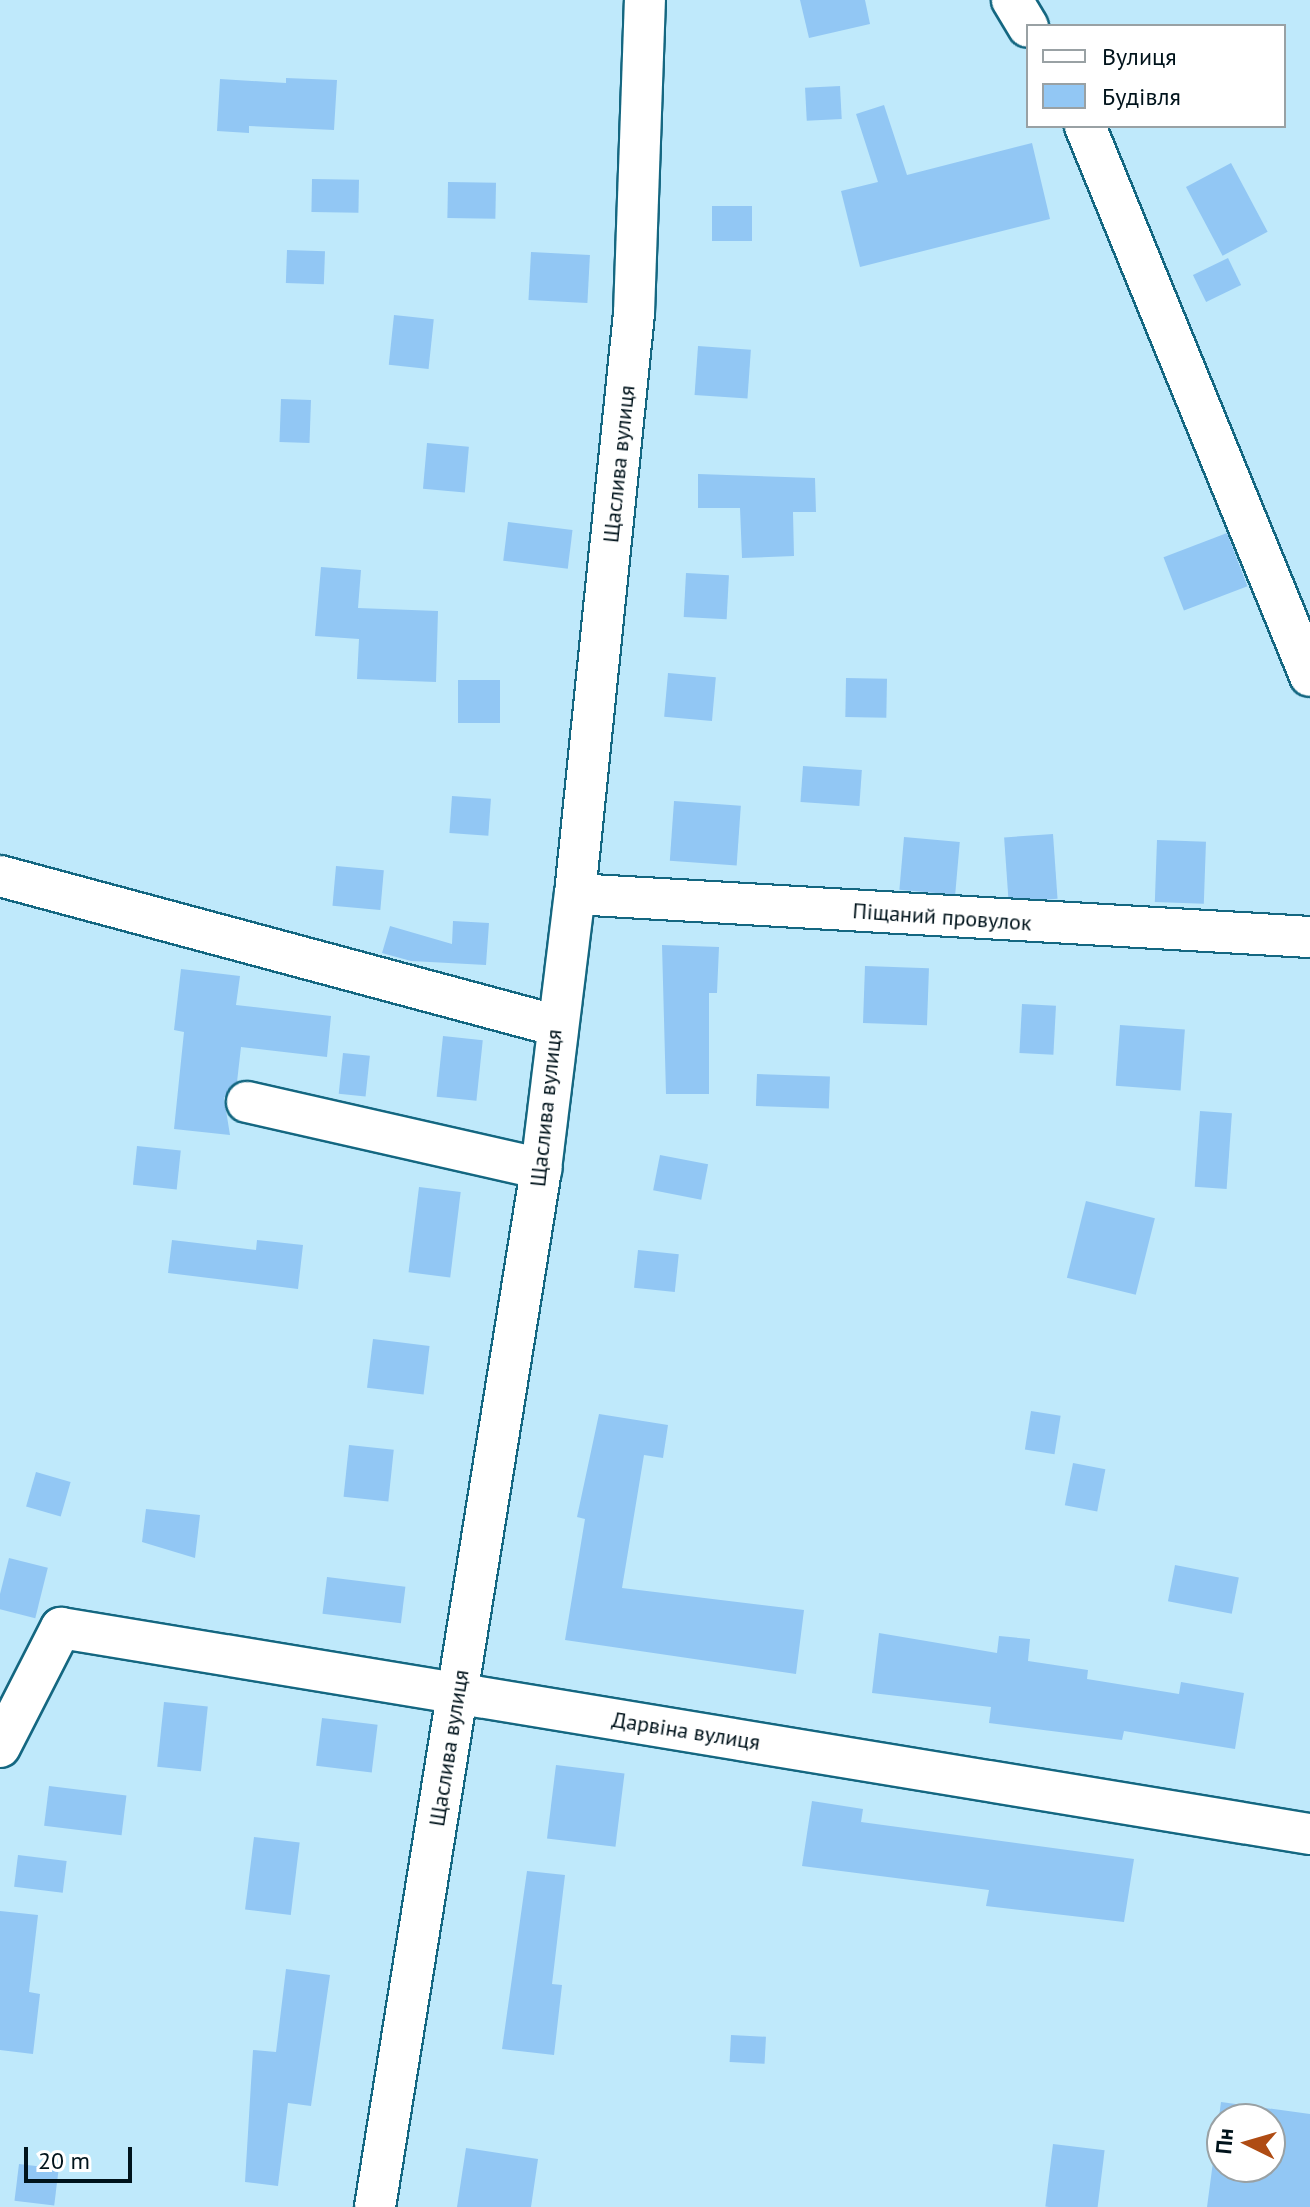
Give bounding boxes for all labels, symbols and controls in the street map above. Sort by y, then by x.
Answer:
legend [1026,24,1286,128]
text: Вулиця [1102,41,1177,72]
text: Будівля [1102,81,1181,112]
street label: Щаслива вулиця [598,384,640,544]
street label: Піщаний провулок [852,898,1032,936]
street label: Щаслива вулиця [525,1028,567,1188]
street label: Щаслива вулиця [424,1668,474,1828]
street label: Дарвіна вулиця [610,1706,762,1756]
north arrow [1206,2103,1286,2183]
text: Пн [1209,2127,1239,2155]
scale bar [28,2131,136,2181]
text: 20 m [38,2145,90,2176]

